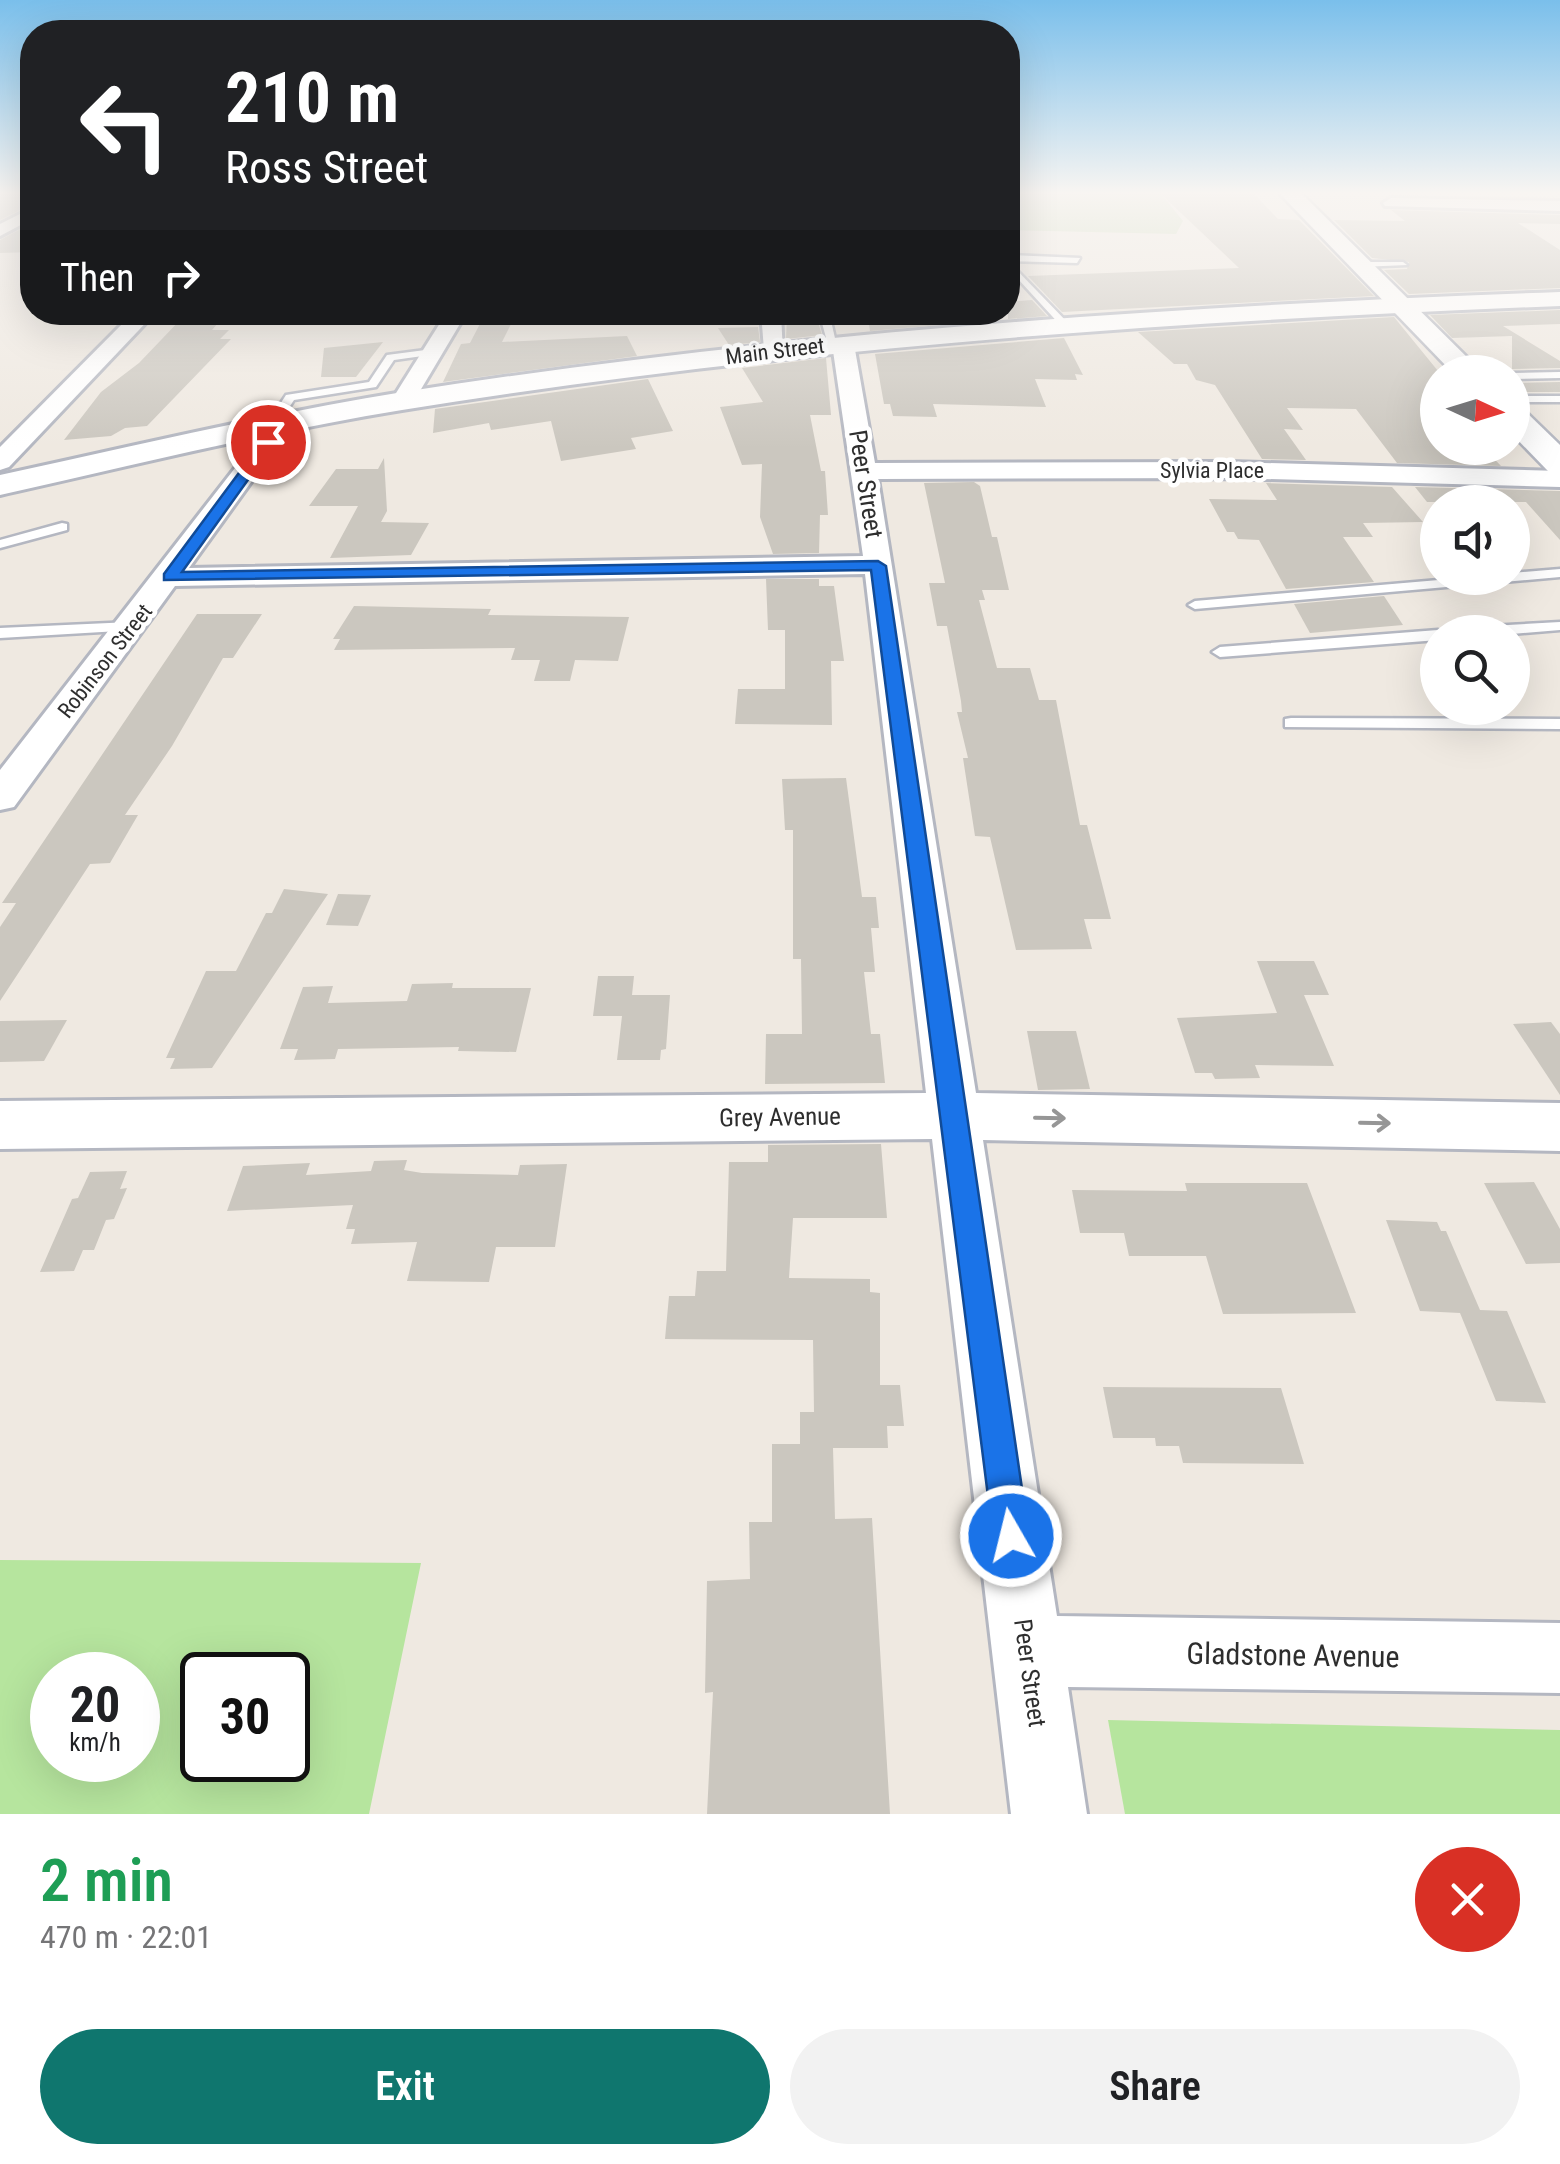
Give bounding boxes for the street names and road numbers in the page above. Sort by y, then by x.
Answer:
street label: Main Street [724,333,826,369]
street label: Peer Street [843,428,889,540]
street label: Sylvia Place [1160,458,1264,483]
street label: Robinson Street [53,599,157,723]
street label: Grey Avenue [719,1101,841,1133]
street label: Peer Street [1008,1617,1052,1729]
street label: Gladstone Avenue [1186,1636,1400,1674]

